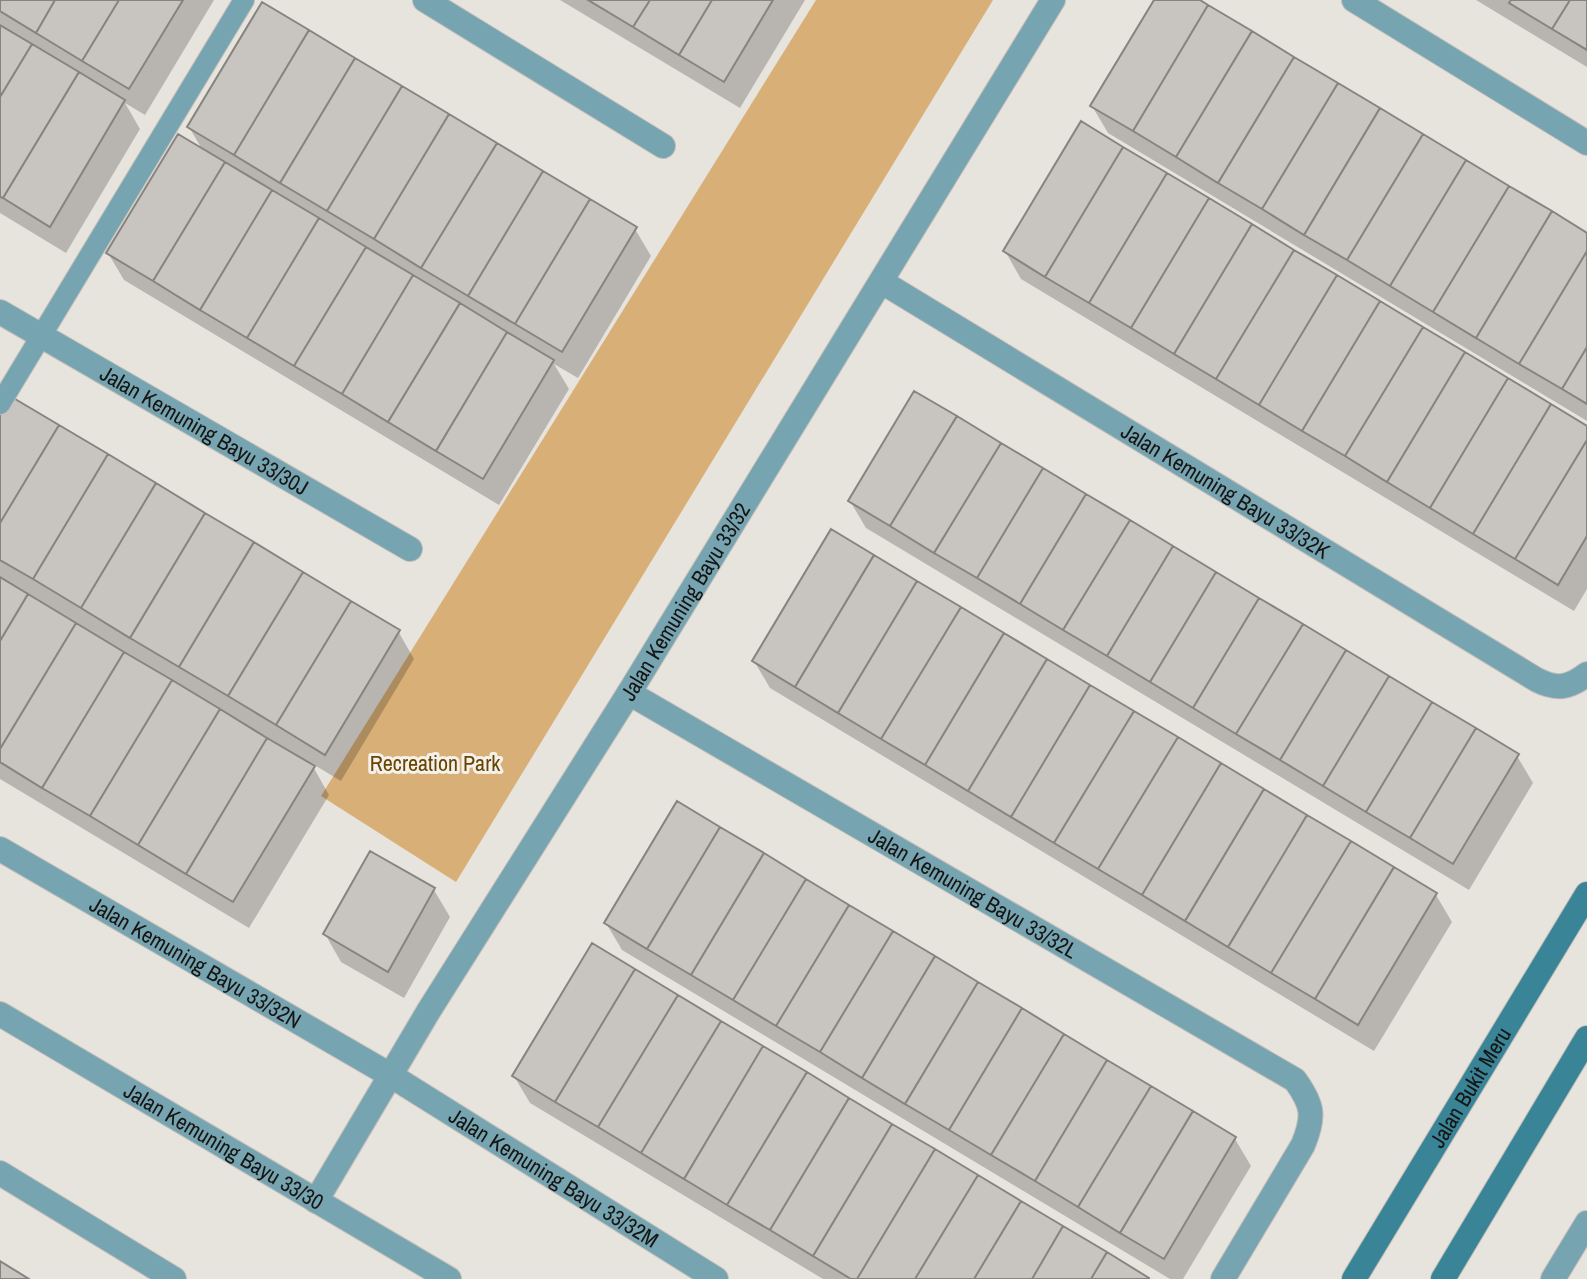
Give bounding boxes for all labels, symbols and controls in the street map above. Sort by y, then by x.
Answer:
street label: Jalan Kemuning Bayu 33/30J [95,358,314,502]
street label: Jalan Kemuning Bayu 33/32K [1116,416,1335,566]
street label: Jalan Kemuning Bayu 33/32 [613,497,757,706]
park label: Recreation Park [370,748,501,778]
street label: Jalan Kemuning Bayu 33/32L [863,820,1083,965]
street label: Jalan Kemuning Bayu 33/32N [84,889,307,1035]
street label: Jalan Bukit Meru [1422,1022,1518,1153]
street label: Jalan Kemuning Bayu 33/30 [119,1076,329,1217]
street label: Jalan Kemuning Bayu 33/32M [443,1101,664,1254]

